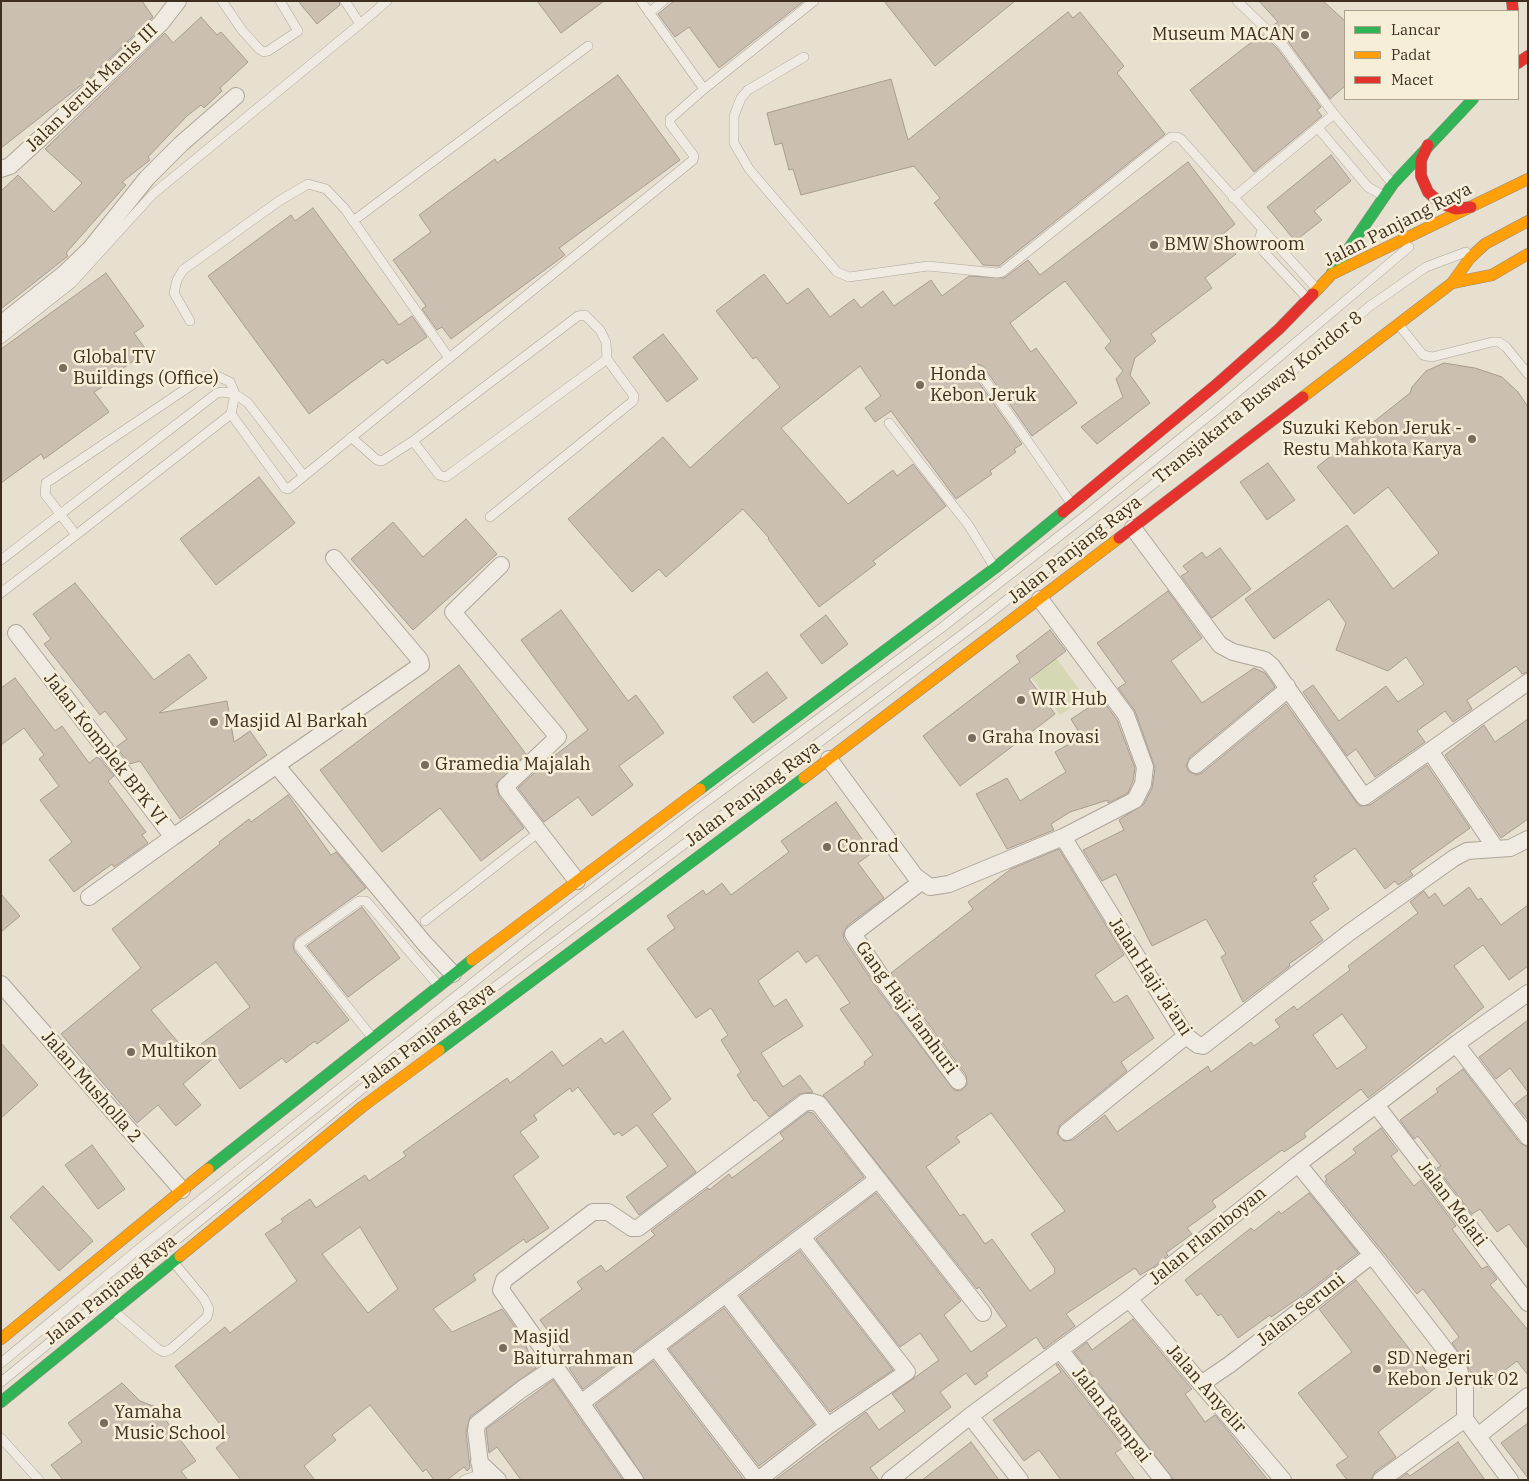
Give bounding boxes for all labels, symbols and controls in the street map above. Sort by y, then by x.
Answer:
legend [1344,10,1519,100]
street label: Jalan Jeruk Manis III [22,19,162,157]
text: Lancar [1391,20,1440,39]
place label: Museum MACAN [1152,24,1295,46]
marker: Museum MACAN [1299,29,1311,41]
text: Padat [1391,45,1431,64]
text: Macet [1391,70,1433,89]
street label: Jalan Panjang Raya [1321,178,1475,272]
place label: BMW Showroom [1164,234,1305,256]
marker: BMW Showroom [1148,239,1160,251]
street label: Transjakarta Busway Koridor 8 [1149,307,1367,489]
place label: Global TV Buildings (Office) [73,347,219,389]
marker: Global TV Buildings (Office) [57,362,69,374]
place label: Honda Kebon Jeruk [930,364,1036,406]
marker: Honda Kebon Jeruk [914,379,926,391]
place label: Suzuki Kebon Jeruk - Restu Mahkota Karya [1282,418,1462,460]
marker: Suzuki Kebon Jeruk - Restu Mahkota Karya [1466,433,1478,445]
street label: Jalan Panjang Raya [1004,491,1146,609]
street label: Jalan Komplek BPK VI [39,668,171,830]
place label: WIR Hub [1031,689,1107,711]
marker: WIR Hub [1015,694,1027,706]
place label: Masjid Al Barkah [224,711,368,733]
marker: Masjid Al Barkah [208,716,220,728]
place label: Graha Inovasi [982,727,1099,749]
marker: Graha Inovasi [966,732,978,744]
street label: Jalan Panjang Raya [681,736,825,852]
place label: Gramedia Majalah [435,754,591,776]
marker: Gramedia Majalah [419,759,431,771]
place label: Conrad [837,836,899,858]
marker: Conrad [821,841,833,853]
street label: Jalan Haji Ja'ani [1104,914,1196,1040]
street label: Gang Haji Jamhuri [851,937,961,1079]
street label: Jalan Panjang Raya [356,978,500,1094]
street label: Jalan Musholla 2 [36,1027,146,1147]
place label: Multikon [141,1041,217,1063]
marker: Multikon [125,1046,137,1058]
street label: Jalan Melati [1413,1157,1491,1251]
street label: Jalan Flamboyan [1145,1182,1271,1290]
street label: Jalan Panjang Raya [41,1230,181,1350]
street label: Jalan Seruni [1253,1269,1349,1351]
place label: Masjid Baiturrahman [513,1327,634,1370]
street label: Jalan Anyelir [1162,1340,1250,1438]
marker: Masjid Baiturrahman [497,1342,509,1354]
place label: SD Negeri Kebon Jeruk 02 [1387,1348,1519,1390]
street label: Jalan Rampai [1067,1363,1155,1467]
marker: SD Negeri Kebon Jeruk 02 [1371,1363,1383,1375]
place label: Yamaha Music School [114,1402,226,1445]
marker: Yamaha Music School [98,1417,110,1429]

